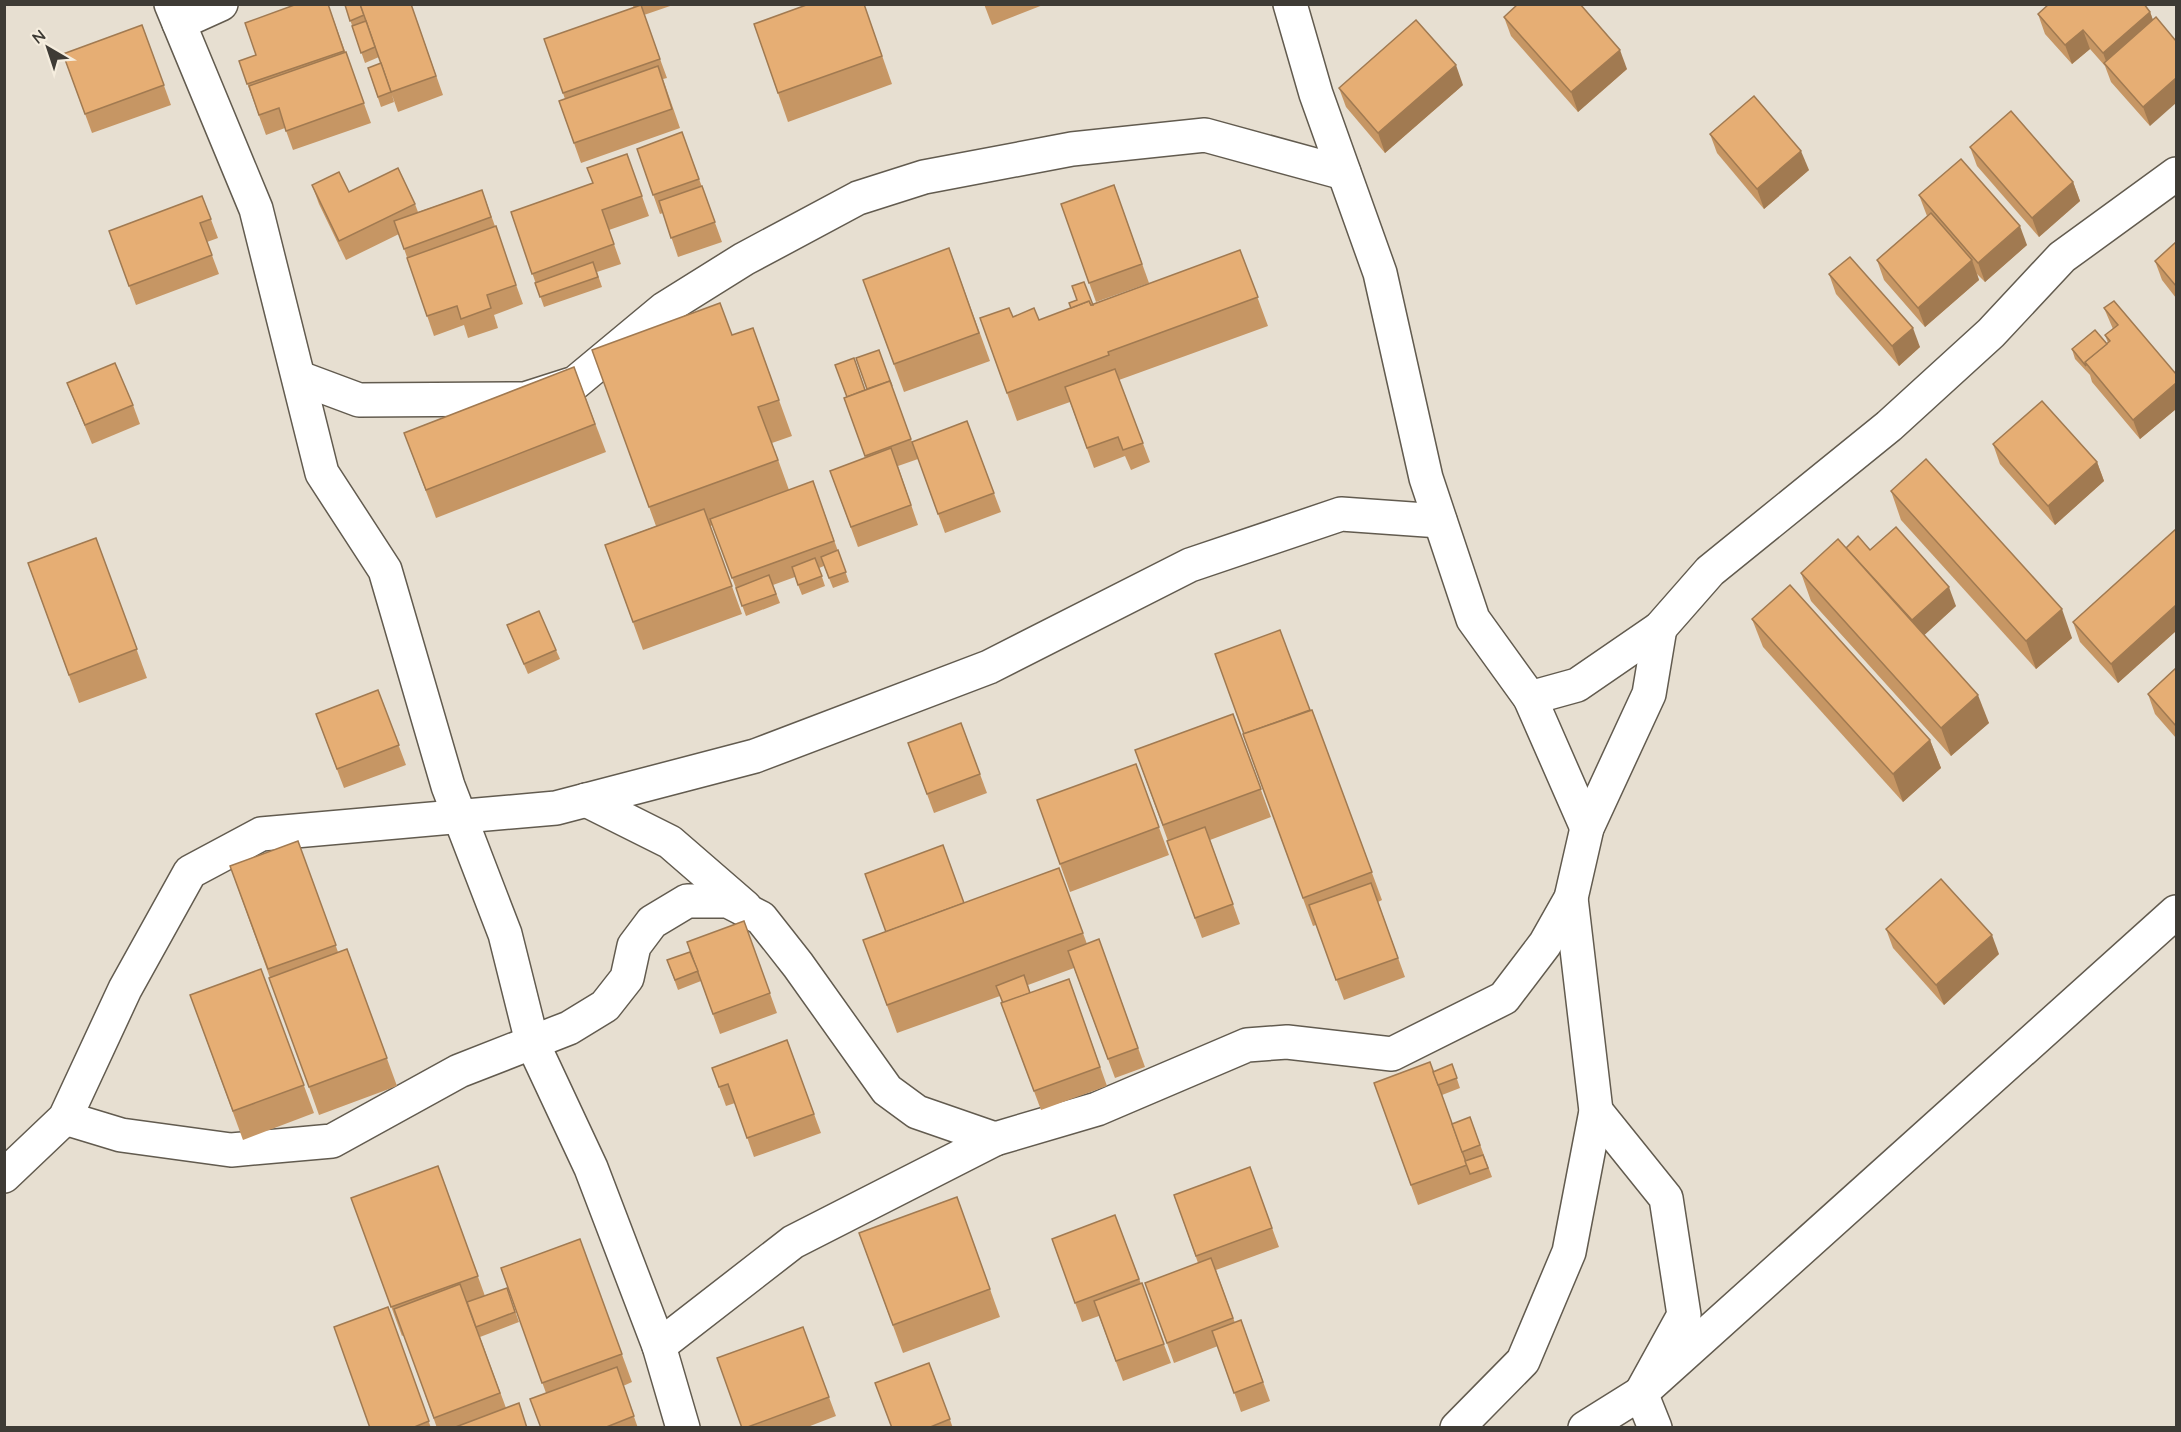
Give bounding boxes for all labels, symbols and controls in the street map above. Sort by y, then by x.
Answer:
north arrow [18,18,78,78]
text: N [28,25,49,48]

